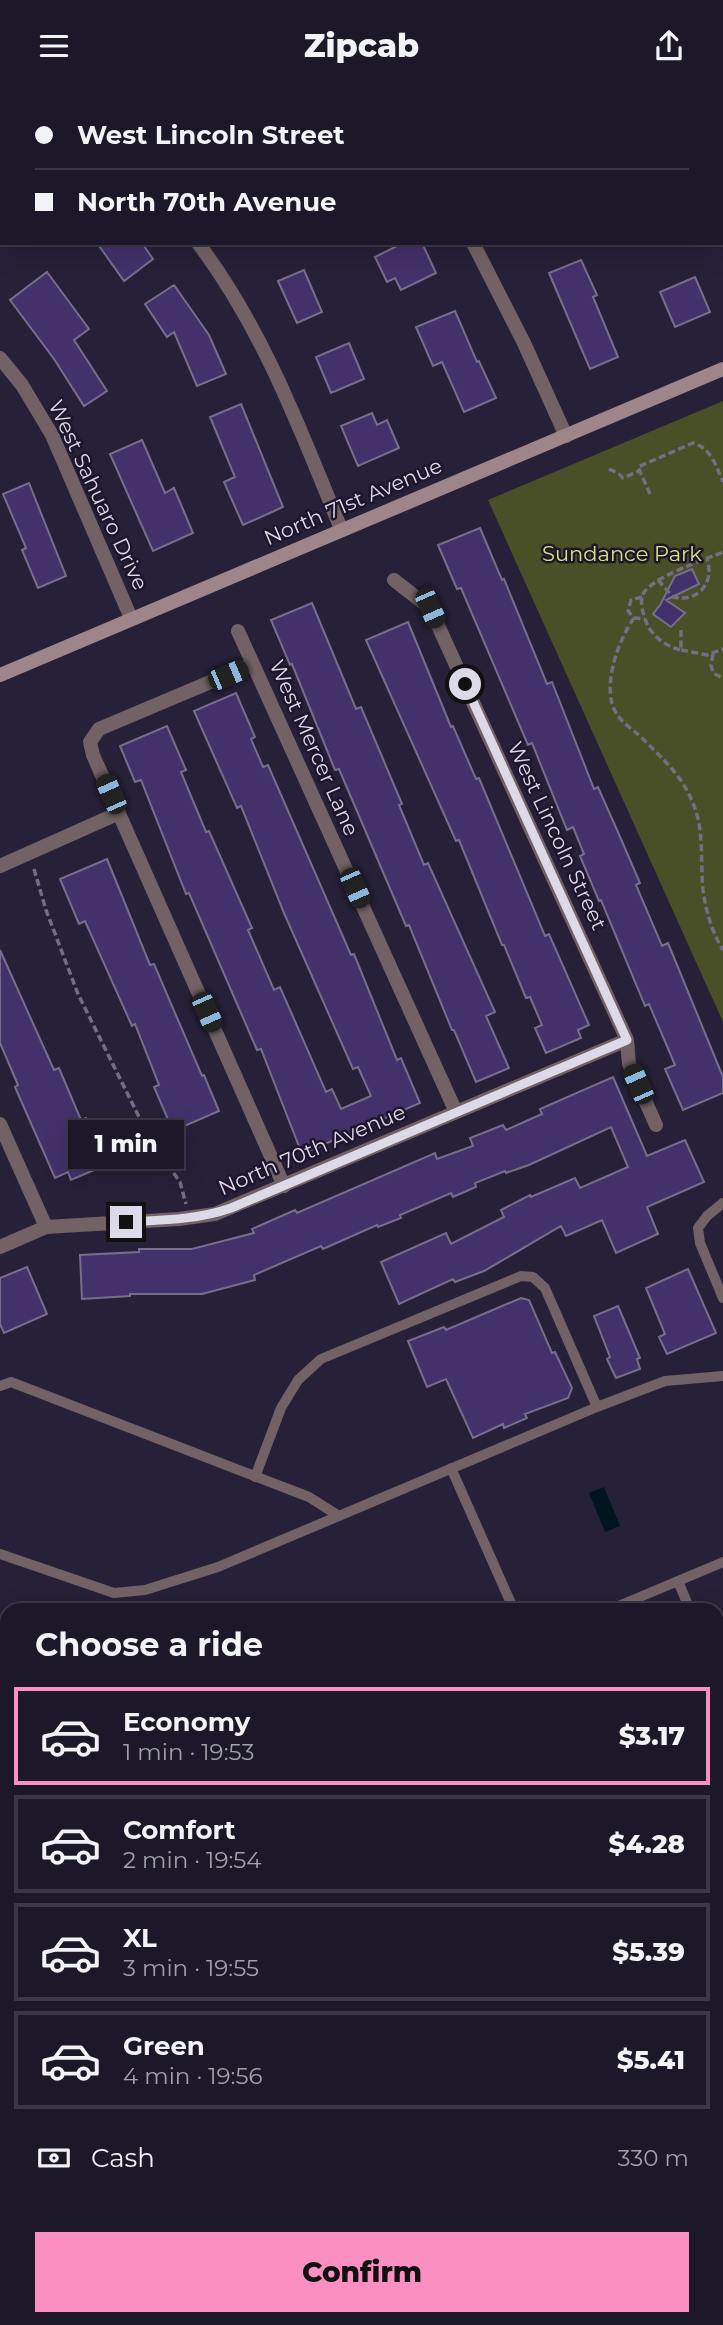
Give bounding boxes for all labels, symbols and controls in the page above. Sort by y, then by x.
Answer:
text: Zipcab [304,26,419,65]
icon: menu [35,27,73,65]
icon: share [650,27,688,65]
text: West Lincoln Street [77,119,345,151]
text: North 70th Avenue [77,186,336,218]
street label: West Sahuaro Drive [43,396,154,594]
street label: North 71st Avenue [260,453,446,550]
park label: Sundance Park [542,541,702,566]
car [412,585,449,631]
street label: West Mercer Lane [264,656,365,840]
car [205,657,252,693]
route start [449,668,481,700]
street label: West Lincoln Street [503,738,612,934]
car [93,771,130,817]
car [337,865,374,911]
car [189,989,226,1035]
car [620,1061,657,1107]
street label: North 70th Avenue [215,1099,409,1200]
callout: 1 min [68,1121,184,1169]
text: 1 min [94,1130,158,1158]
route end [110,1206,142,1238]
text: Choose a ride [35,1625,263,1664]
icon: car [39,1705,102,1768]
text: Economy [123,1706,250,1738]
text: $3.17 [619,1720,685,1752]
text: 1 min · 19:53 [123,1738,254,1766]
icon: car [39,1813,102,1876]
text: Comfort [123,1814,235,1846]
text: $4.28 [609,1828,685,1860]
text: 2 min · 19:54 [123,1846,261,1874]
icon: car [39,1921,102,1984]
text: XL [123,1922,157,1954]
text: $5.39 [612,1936,685,1968]
text: 3 min · 19:55 [123,1954,259,1982]
icon: car [39,2029,102,2092]
text: Green [123,2030,205,2062]
text: $5.41 [617,2044,685,2076]
text: 4 min · 19:56 [123,2062,262,2090]
icon: cash [35,2139,73,2177]
text: Cash [91,2142,155,2174]
text: 330 m [618,2144,689,2172]
button: Confirm [35,2232,689,2312]

